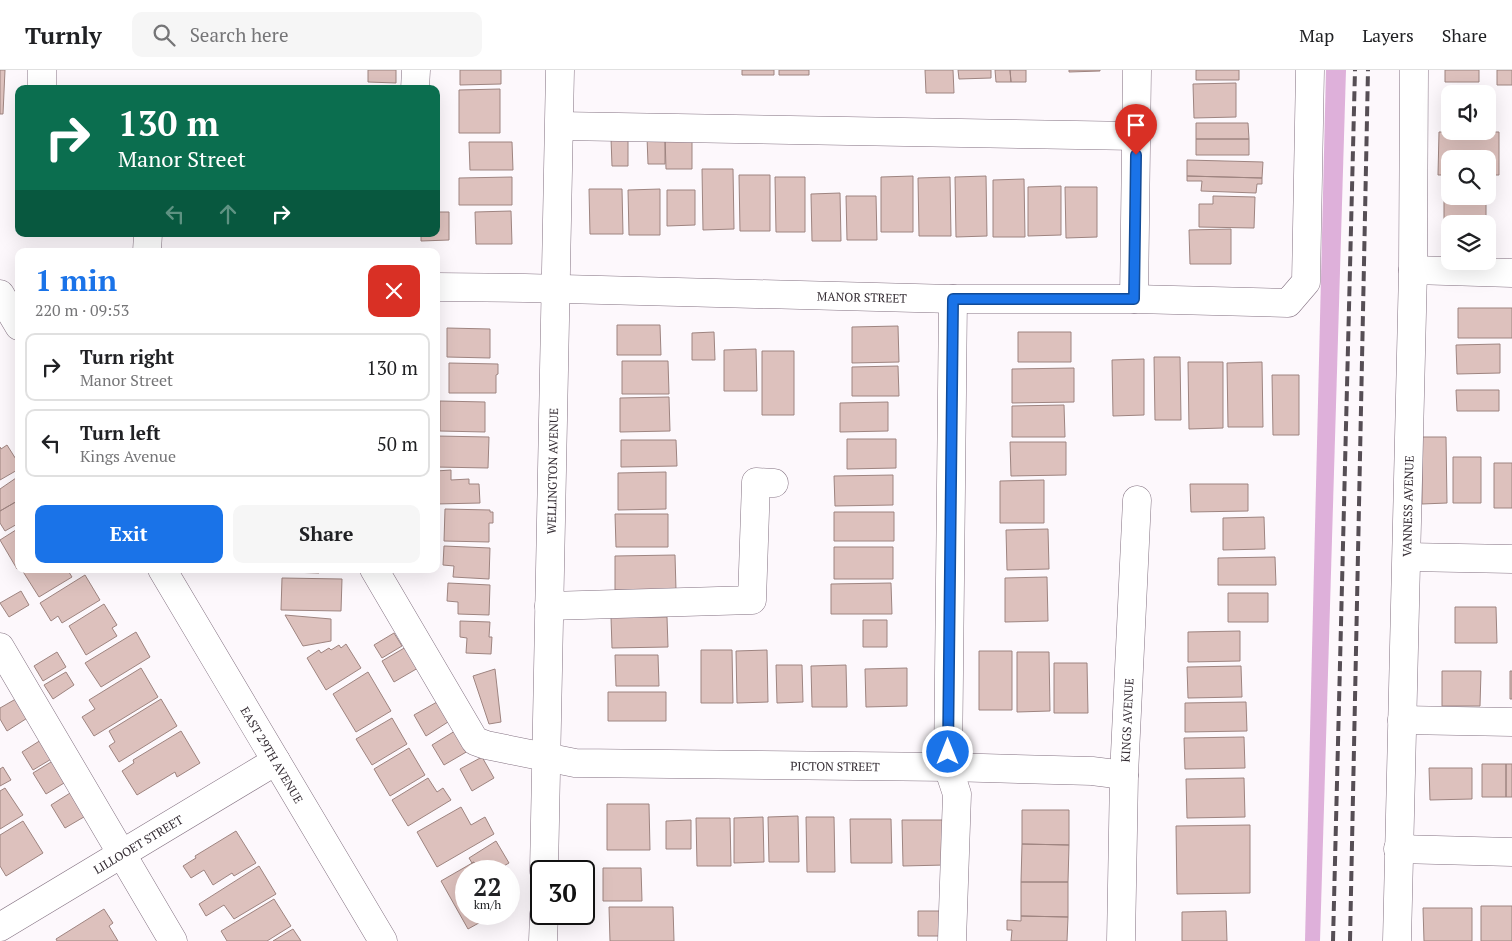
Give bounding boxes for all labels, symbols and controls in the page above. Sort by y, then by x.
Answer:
search box [132,12,482,57]
text: Turnly [25,19,102,51]
icon: search [150,21,178,49]
text: Search here [190,22,288,47]
text: Map [1299,23,1334,47]
text: Layers [1362,23,1414,47]
text: Share [1442,23,1487,47]
map controls [1441,85,1496,270]
button: sound [1441,85,1496,140]
text: 130 m [118,100,219,146]
pin [1115,104,1157,155]
icon: right [35,105,100,170]
icon: arrive [1122,111,1150,139]
text: Manor Street [118,144,246,173]
button: search [1441,150,1496,205]
icon: left [161,200,189,228]
icon: ahead [214,200,242,228]
icon: right [267,200,295,228]
button: layers [1441,215,1496,270]
text: 1 min [35,260,117,300]
button: close [368,265,420,317]
street label: MANOR STREET [817,288,908,305]
text: 220 m · 09:53 [35,299,129,321]
text: Turn right [80,344,174,369]
icon: right [37,353,65,381]
text: 130 m [367,355,418,380]
text: Manor Street [80,369,173,391]
street label: WELLINGTON AVENUE [543,408,561,534]
text: Turn left [80,420,161,445]
icon: left [37,429,65,457]
text: 50 m [377,431,418,456]
text: Kings Avenue [80,445,176,467]
street label: VANNESS AVENUE [1399,455,1416,557]
button: Exit [35,505,223,563]
button: Share [233,505,420,563]
street label: KINGS AVENUE [1117,678,1136,763]
street label: EAST 29TH AVENUE [238,704,307,806]
position arrow [921,725,973,777]
street label: PICTON STREET [790,758,880,774]
street label: LILLOOET STREET [90,811,186,877]
speed limit sign: 30 [530,860,595,925]
text: 22 [473,870,502,903]
text: km/h [474,897,501,912]

